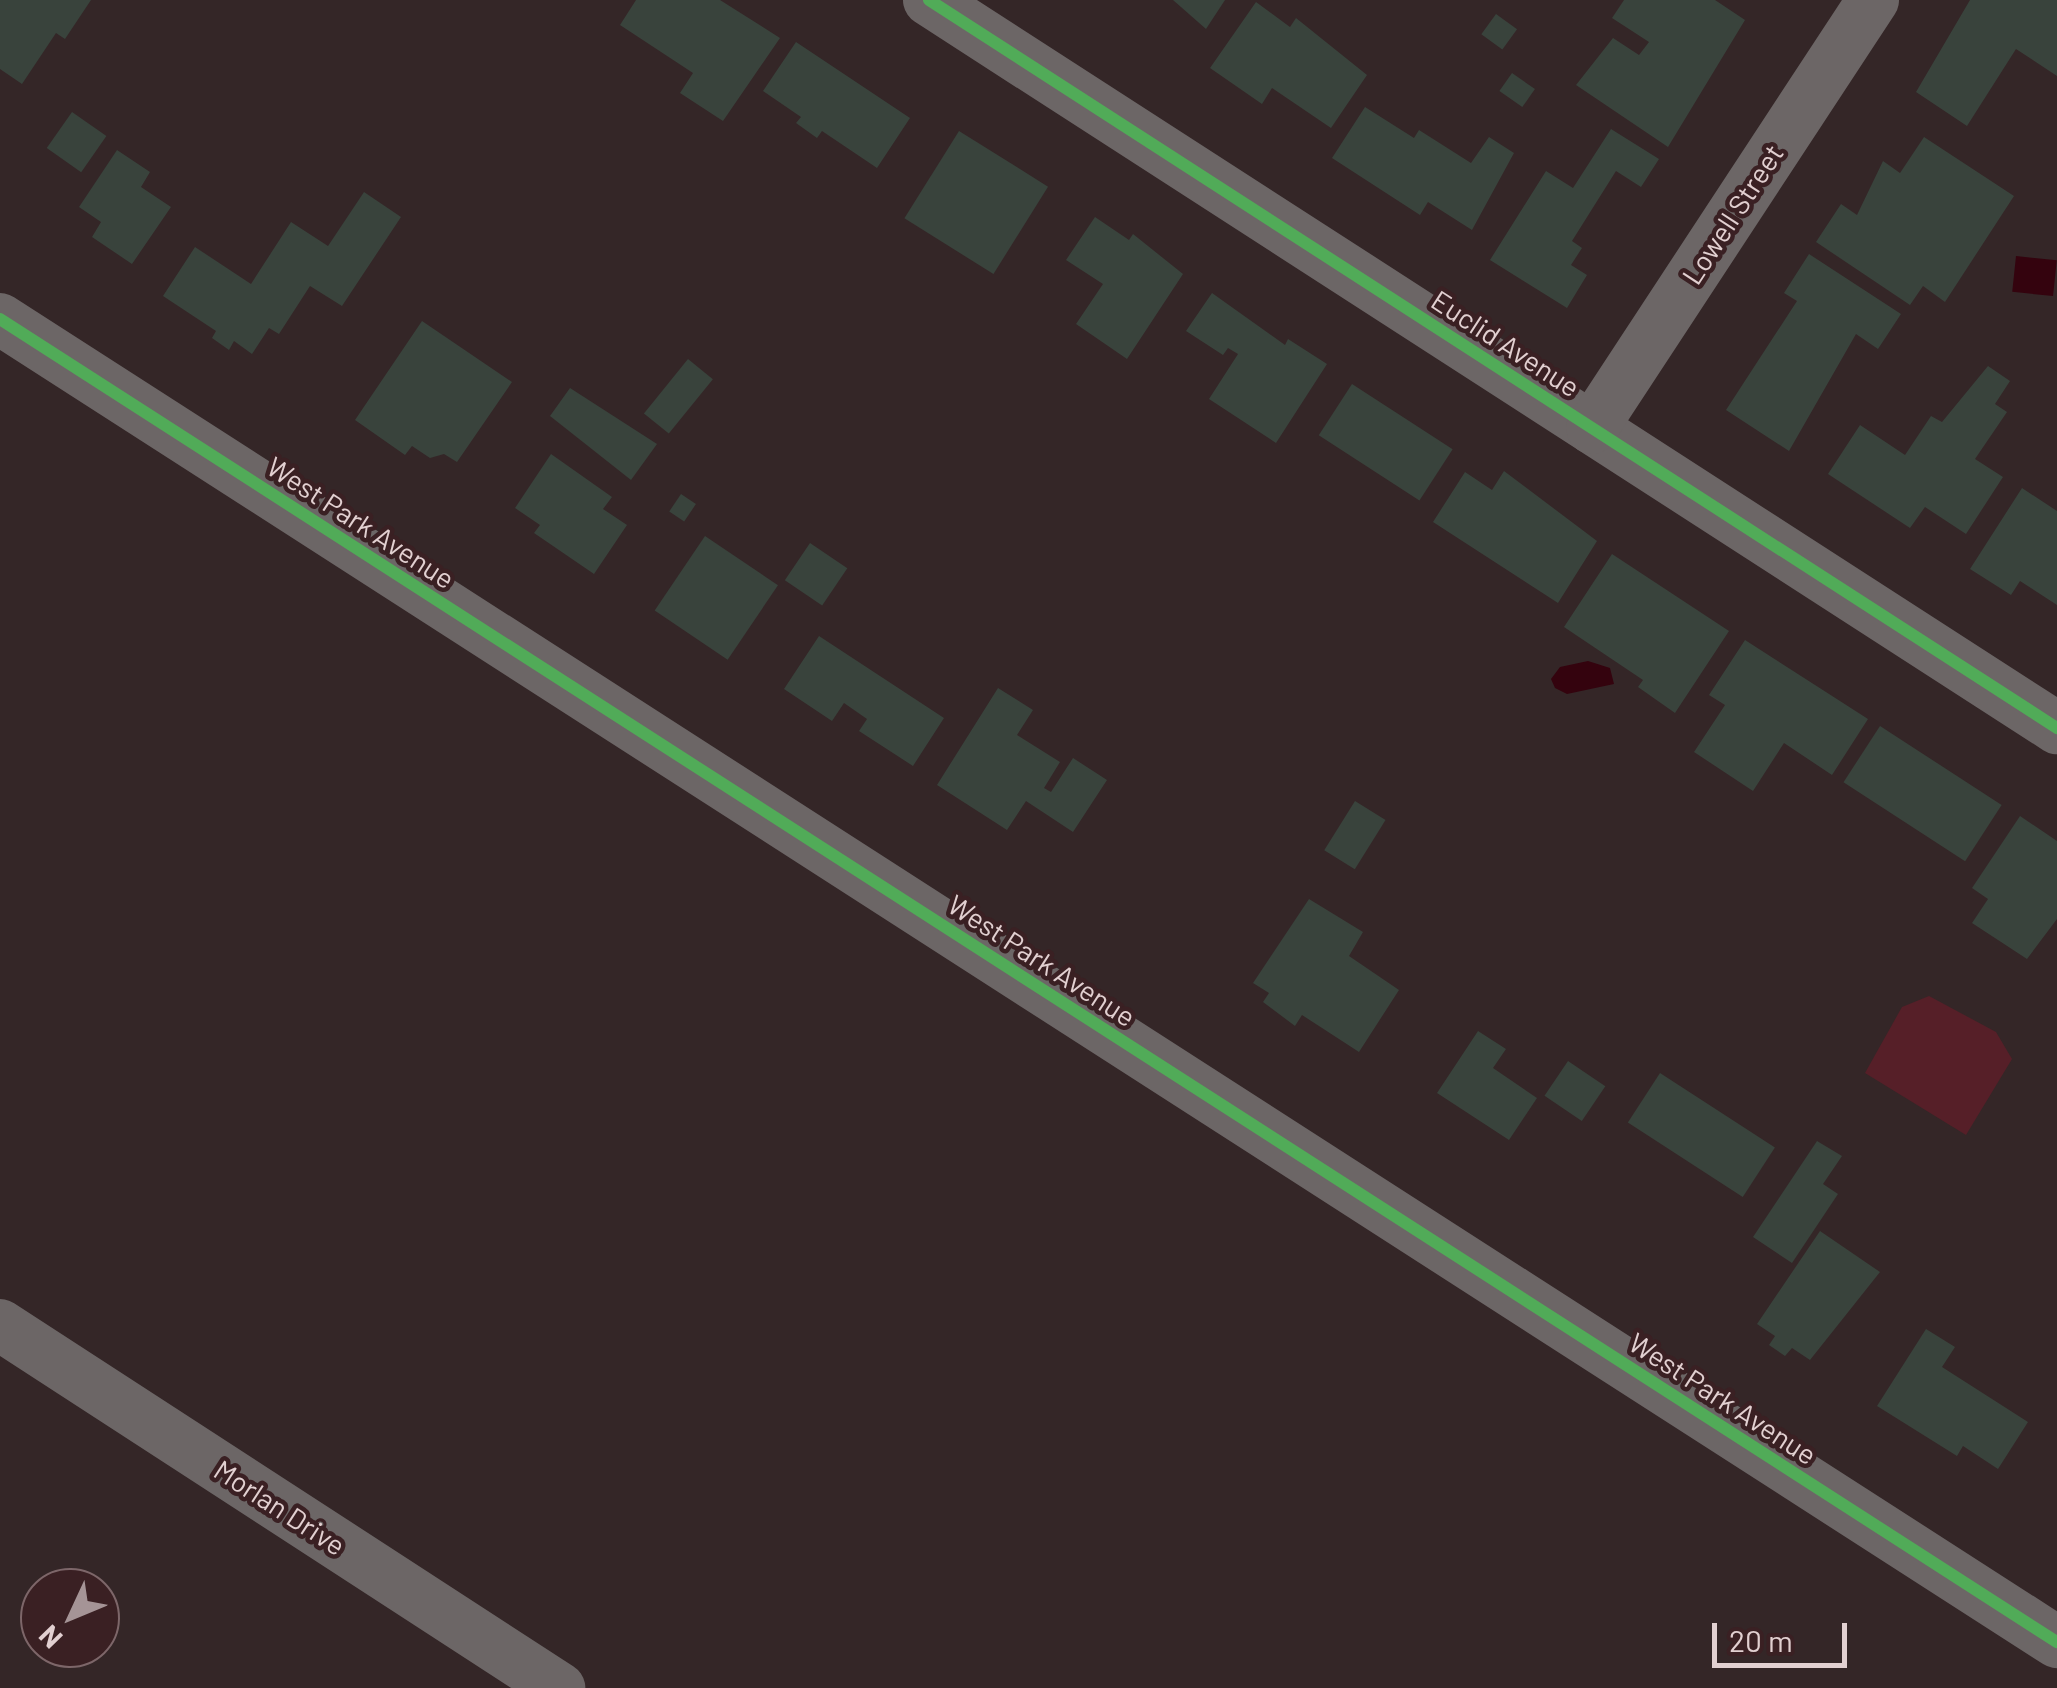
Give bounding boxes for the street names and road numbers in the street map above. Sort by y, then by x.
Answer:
street label: Lowell Street [1674,138,1790,290]
street label: Euclid Avenue [1426,283,1586,403]
street label: West Park Avenue [261,449,461,595]
street label: West Park Avenue [942,887,1142,1033]
street label: West Park Avenue [1623,1325,1823,1471]
street label: Morlan Drive [208,1452,352,1562]

